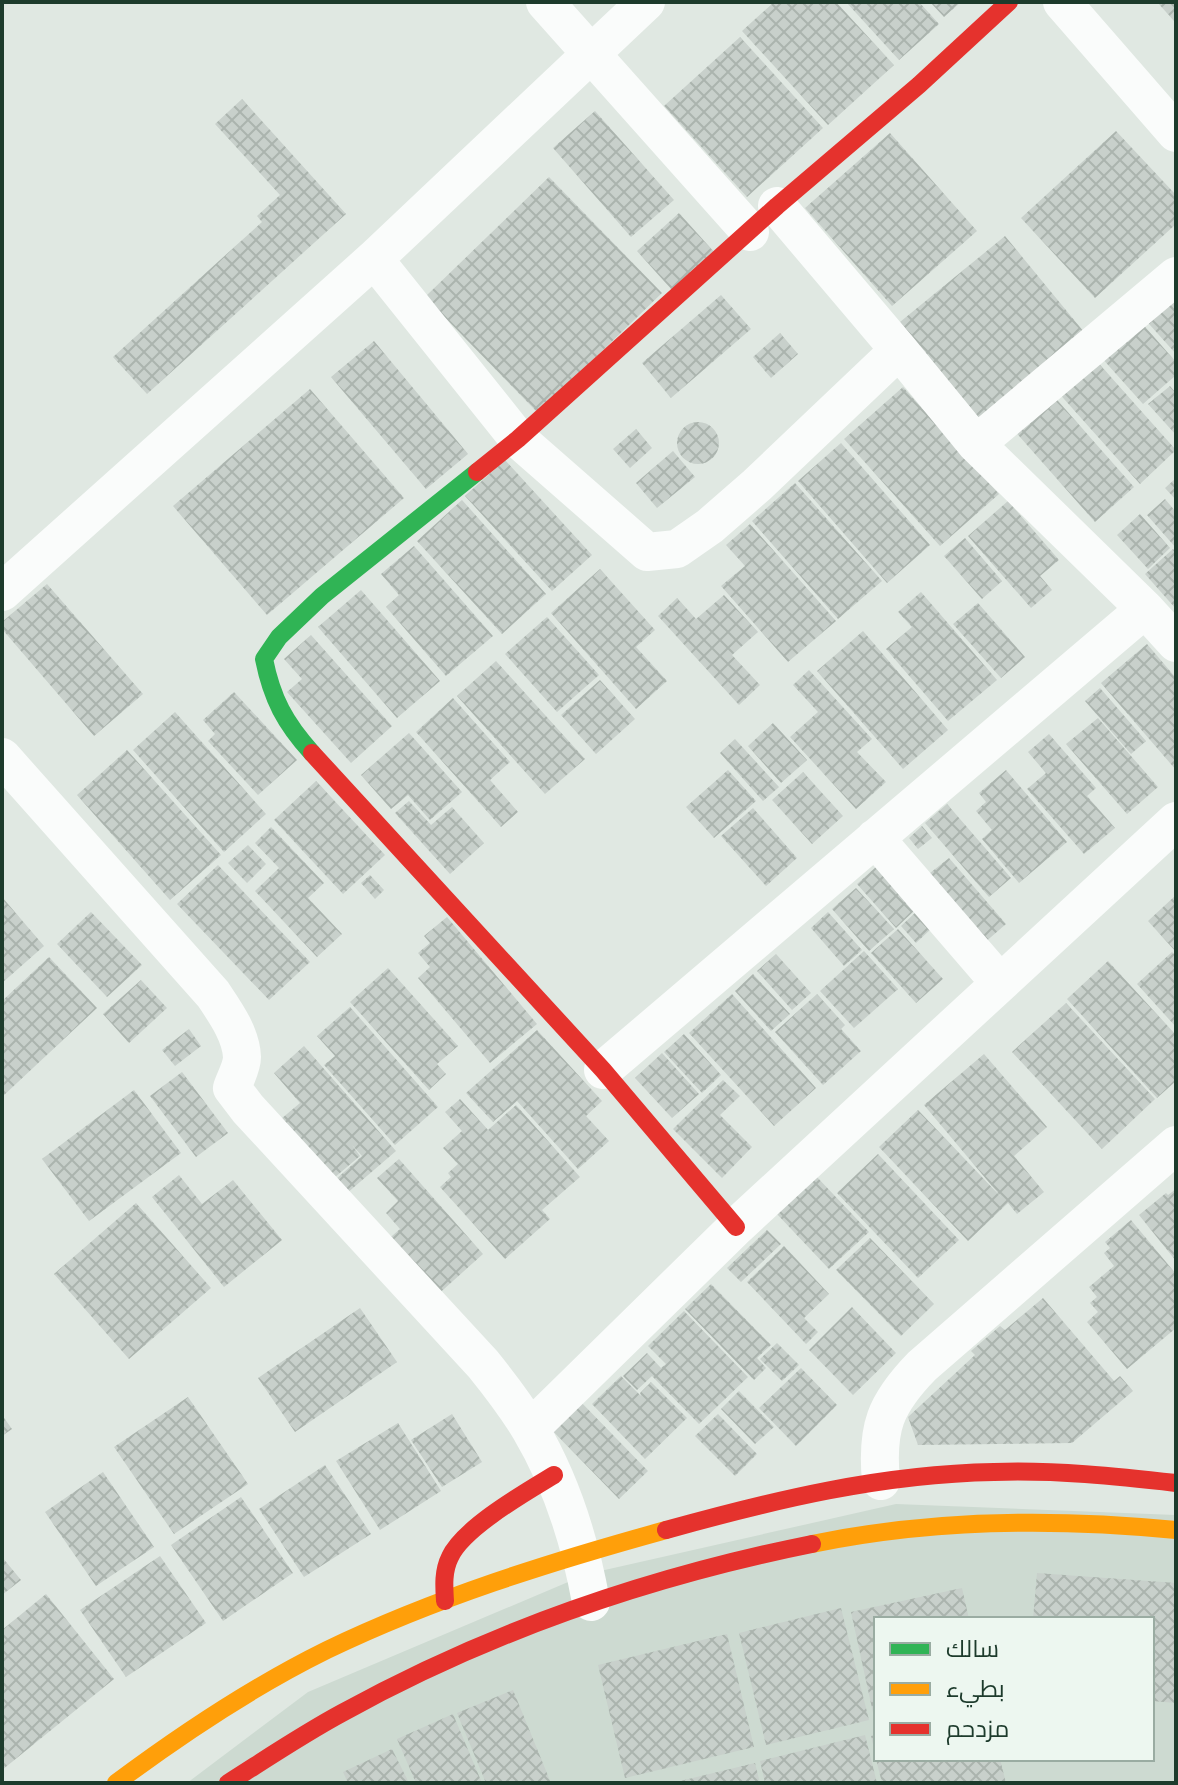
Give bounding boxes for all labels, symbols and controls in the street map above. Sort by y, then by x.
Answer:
legend [874,1617,1154,1761]
text: سالك [946,1634,999,1663]
text: بطيء [946,1674,1005,1708]
text: مزدحم [946,1714,1009,1745]

